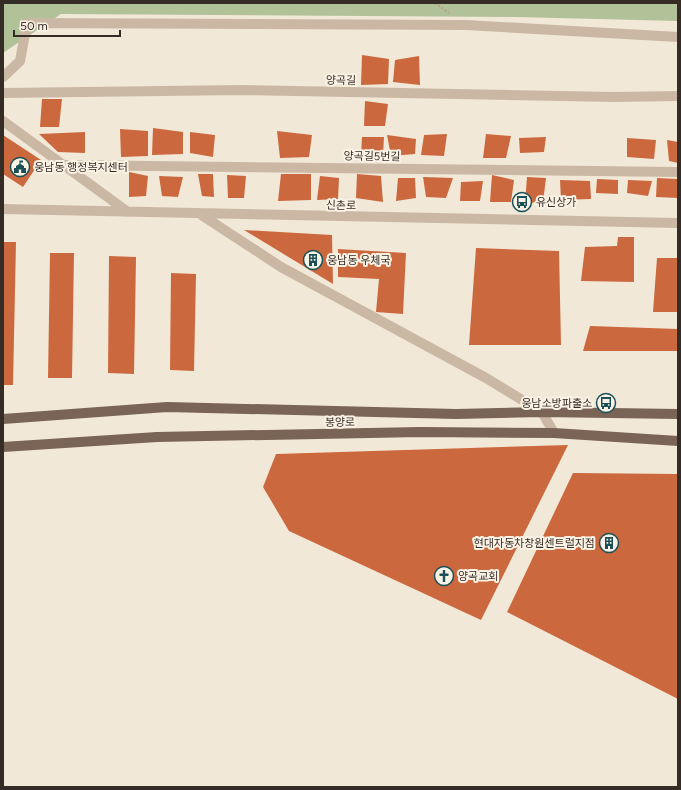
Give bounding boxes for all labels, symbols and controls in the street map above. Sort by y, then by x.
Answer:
scale bar [14,12,120,38]
text: 50 m [20,19,48,33]
street label: 양곡길 [326,74,356,87]
street label: 양곡길5번길 [343,150,401,163]
public building icon: 웅남동 행정복지센터 [9,156,31,178]
place label: 웅남동 행정복지센터 [34,161,128,174]
bus stop icon: 유신상가 [511,191,533,213]
place label: 유신상가 [536,196,576,209]
street label: 신촌로 [326,199,356,212]
building icon: 웅남동 우체국 [302,249,324,271]
place label: 웅남동 우체국 [327,254,390,267]
bus stop icon: 웅남소방파출소 [595,392,617,414]
place label: 웅남소방파출소 [521,397,592,410]
street label: 봉양로 [325,416,355,429]
building icon: 현대자동차창원센트럴지점 [598,532,620,554]
place label: 현대자동차창원센트럴지점 [474,537,595,550]
church icon: 양곡교회 [433,565,455,587]
place label: 양곡교회 [458,570,498,583]

